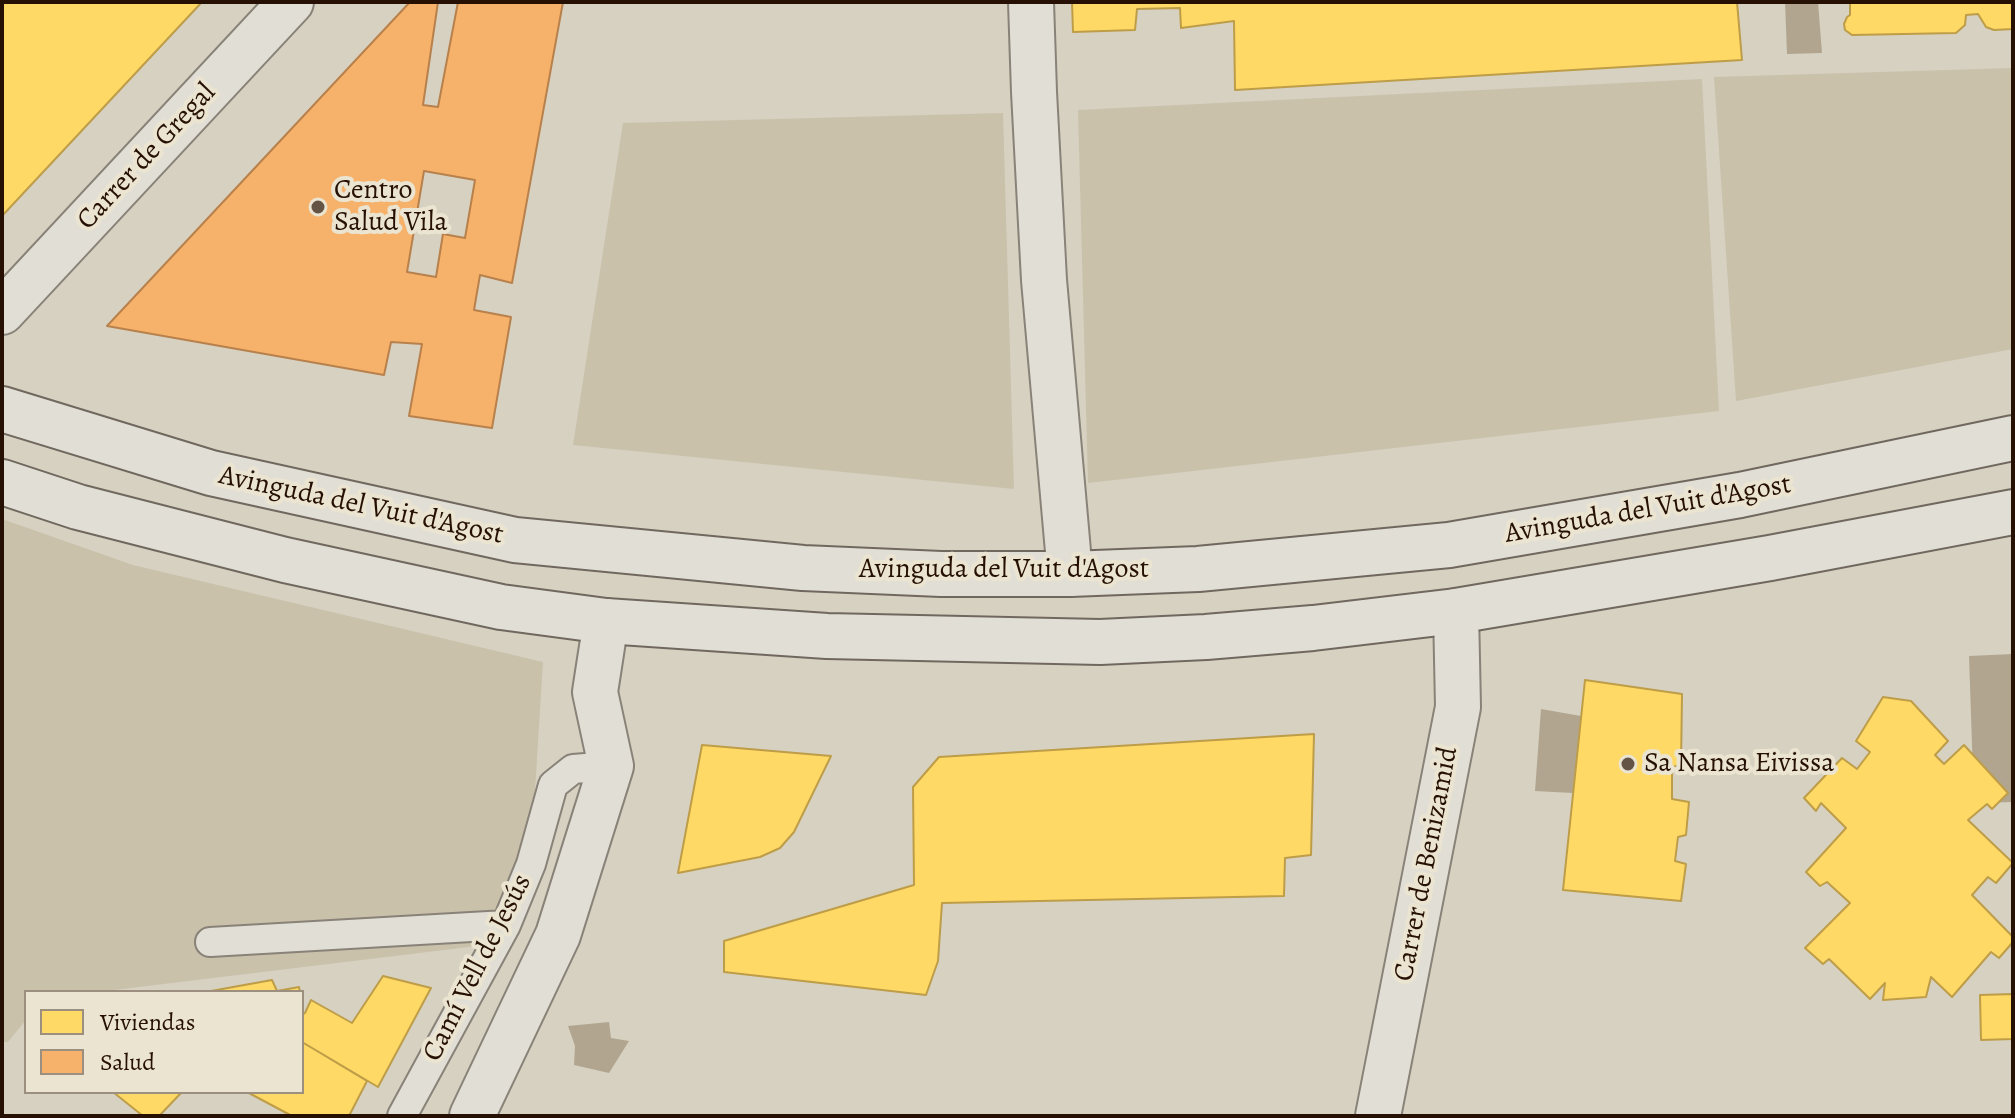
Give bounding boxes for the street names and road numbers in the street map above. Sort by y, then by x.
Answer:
street label: Carrer de Gregal [71,77,223,237]
street label: Avinguda del Vuit d'Agost [216,459,506,553]
street label: Avinguda del Vuit d'Agost [1502,468,1794,552]
street label: Avinguda del Vuit d'Agost [859,553,1149,587]
street label: Carrer de Benizamid [1388,744,1466,984]
street label: Camí Vell de Jesús [416,869,540,1067]

